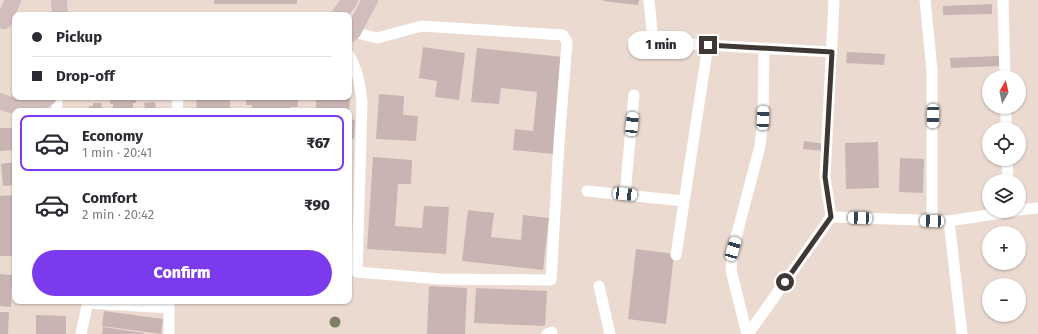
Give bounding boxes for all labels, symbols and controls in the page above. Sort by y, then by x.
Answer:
text: Pickup [56,28,102,46]
callout: 1 min [628,31,694,59]
route end [699,36,717,54]
text: 1 min [645,37,677,52]
text: Drop-off [56,67,115,85]
north arrow [982,70,1026,114]
map controls [982,70,1026,322]
car [927,104,939,128]
car [757,106,769,130]
car [625,111,639,137]
button: locate [982,122,1026,166]
icon: car [34,125,70,161]
text: Economy [82,127,143,145]
text: ₹67 [306,134,330,152]
text: 1 min · 20:41 [82,145,152,160]
button: layers [982,174,1026,218]
icon: car [34,187,70,223]
car [612,187,638,201]
text: Comfort [82,189,138,207]
text: ₹90 [304,196,330,214]
text: 2 min · 20:42 [82,207,154,222]
car [848,212,872,224]
car [920,215,944,227]
button: + [982,226,1026,270]
car [724,236,742,262]
button: Confirm [32,250,332,296]
route start [776,273,794,291]
button: − [982,278,1026,322]

